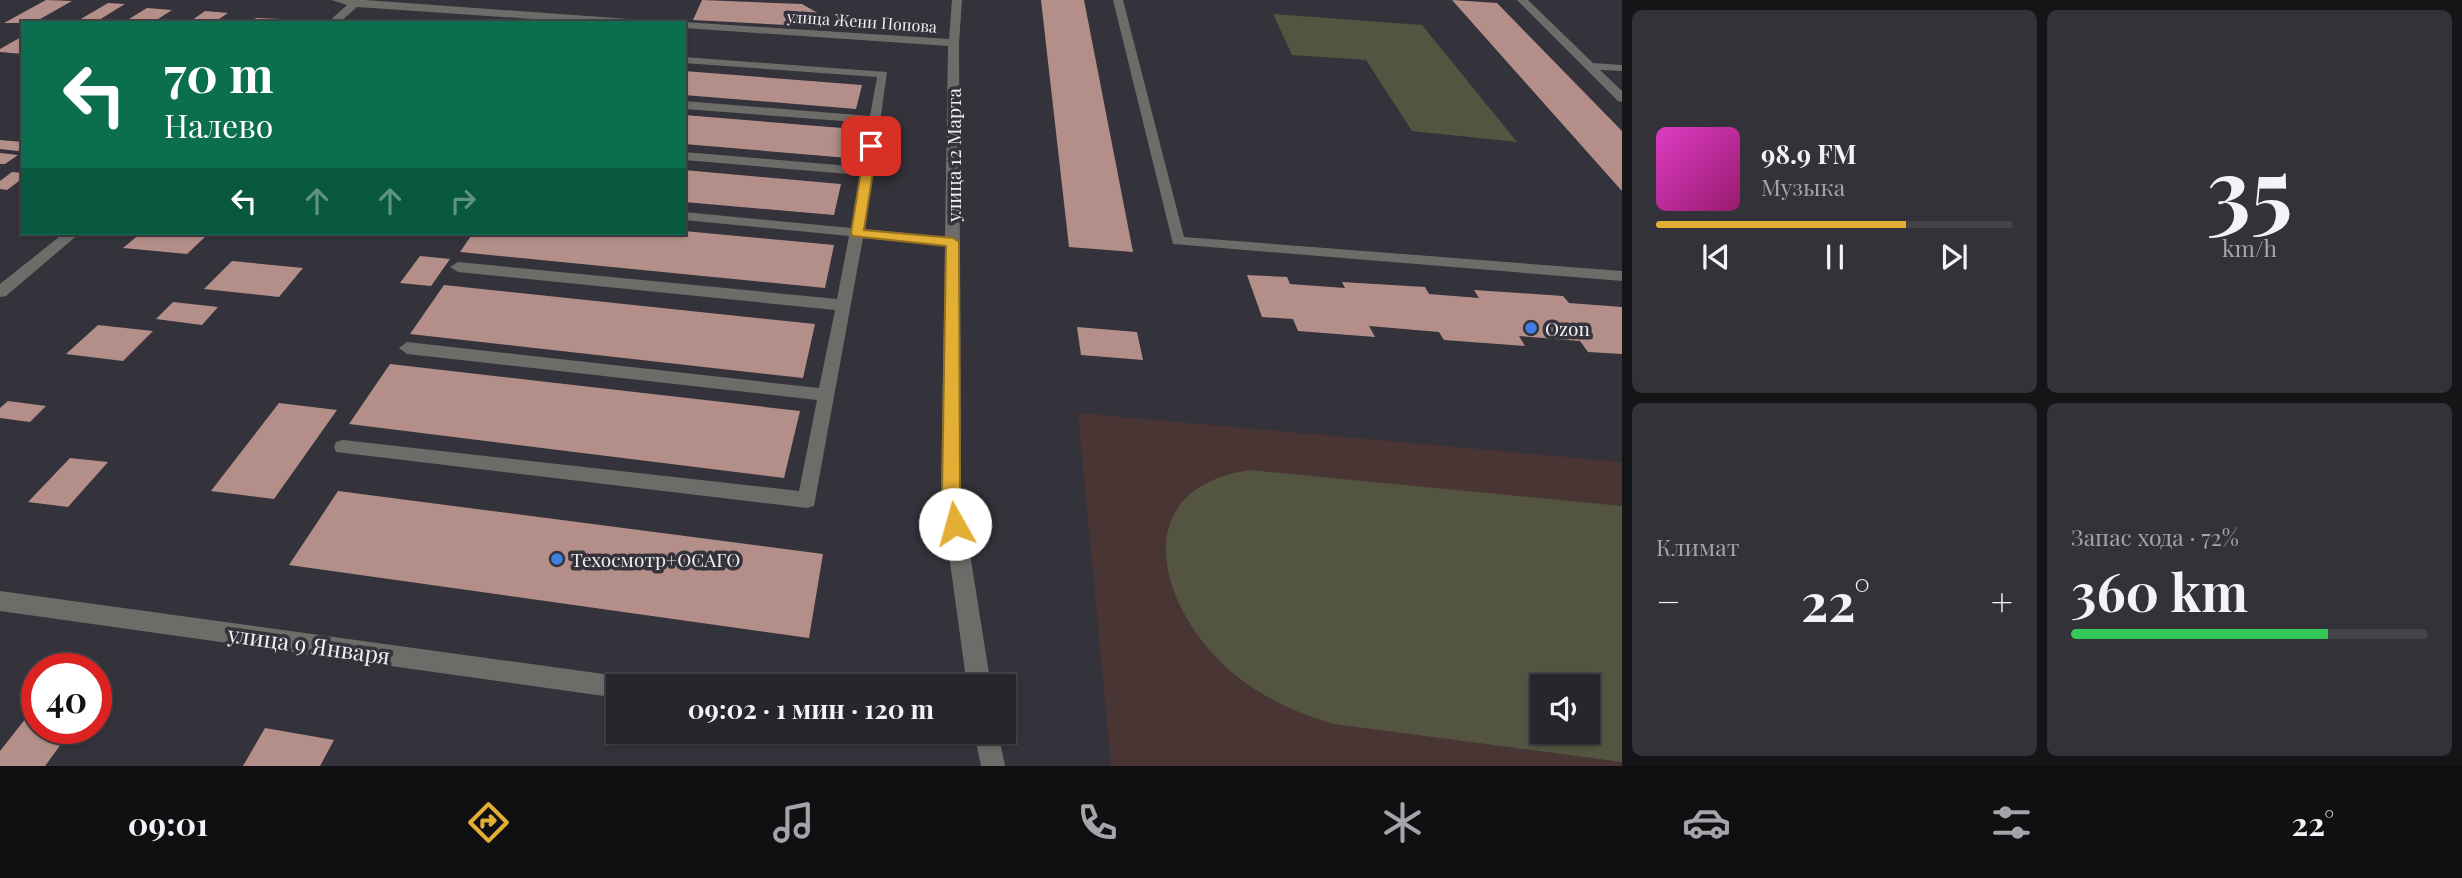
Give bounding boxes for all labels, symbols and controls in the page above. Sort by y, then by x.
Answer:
street label: улица Жени Попова [785,5,938,37]
text: 70 m [164,40,274,105]
icon: left [49,49,140,140]
street label: улица 12 Марта [940,88,966,223]
text: Налево [164,103,273,146]
pin [841,116,901,176]
text: 35 [2206,126,2293,247]
icon: arrive [852,127,890,165]
text: 98.9 FM [1761,136,1857,171]
text: Музыка [1761,171,1845,202]
icon: left [225,182,263,220]
icon: ahead [298,182,336,220]
icon: ahead [371,182,409,220]
icon: right [444,182,482,220]
text: km/h [2222,232,2277,263]
icon: previous [1697,238,1735,276]
icon: pause [1816,238,1854,276]
icon: next [1935,238,1973,276]
place label: Ozon [1545,315,1591,341]
marker: Ozon [1523,320,1539,336]
position arrow [918,487,992,561]
text: Запас хода · 72% [2071,521,2239,552]
text: Климат [1656,531,1739,562]
place label: Техосмотр+ОСАГО [571,546,740,572]
marker: Техосмотр+ОСАГО [549,551,565,567]
text: 360 km [2071,556,2248,625]
text: 22° [1801,566,1870,635]
text: − [1656,575,1681,626]
text: + [1991,575,2013,626]
street label: улица 9 Января [225,617,392,671]
speed limit sign: 40 [21,653,112,744]
map controls [1530,674,1600,744]
button: sound [1530,674,1600,744]
text: 09:02 · 1 мин · 120 m [688,691,934,726]
icon: directions [464,798,513,847]
icon: music [769,798,818,847]
icon: phone [1073,798,1122,847]
icon: climate [1378,798,1427,847]
icon: car [1682,798,1731,847]
icon: filters [1987,798,2036,847]
text: 09:01 [128,801,208,844]
text: 22° [2292,801,2334,844]

